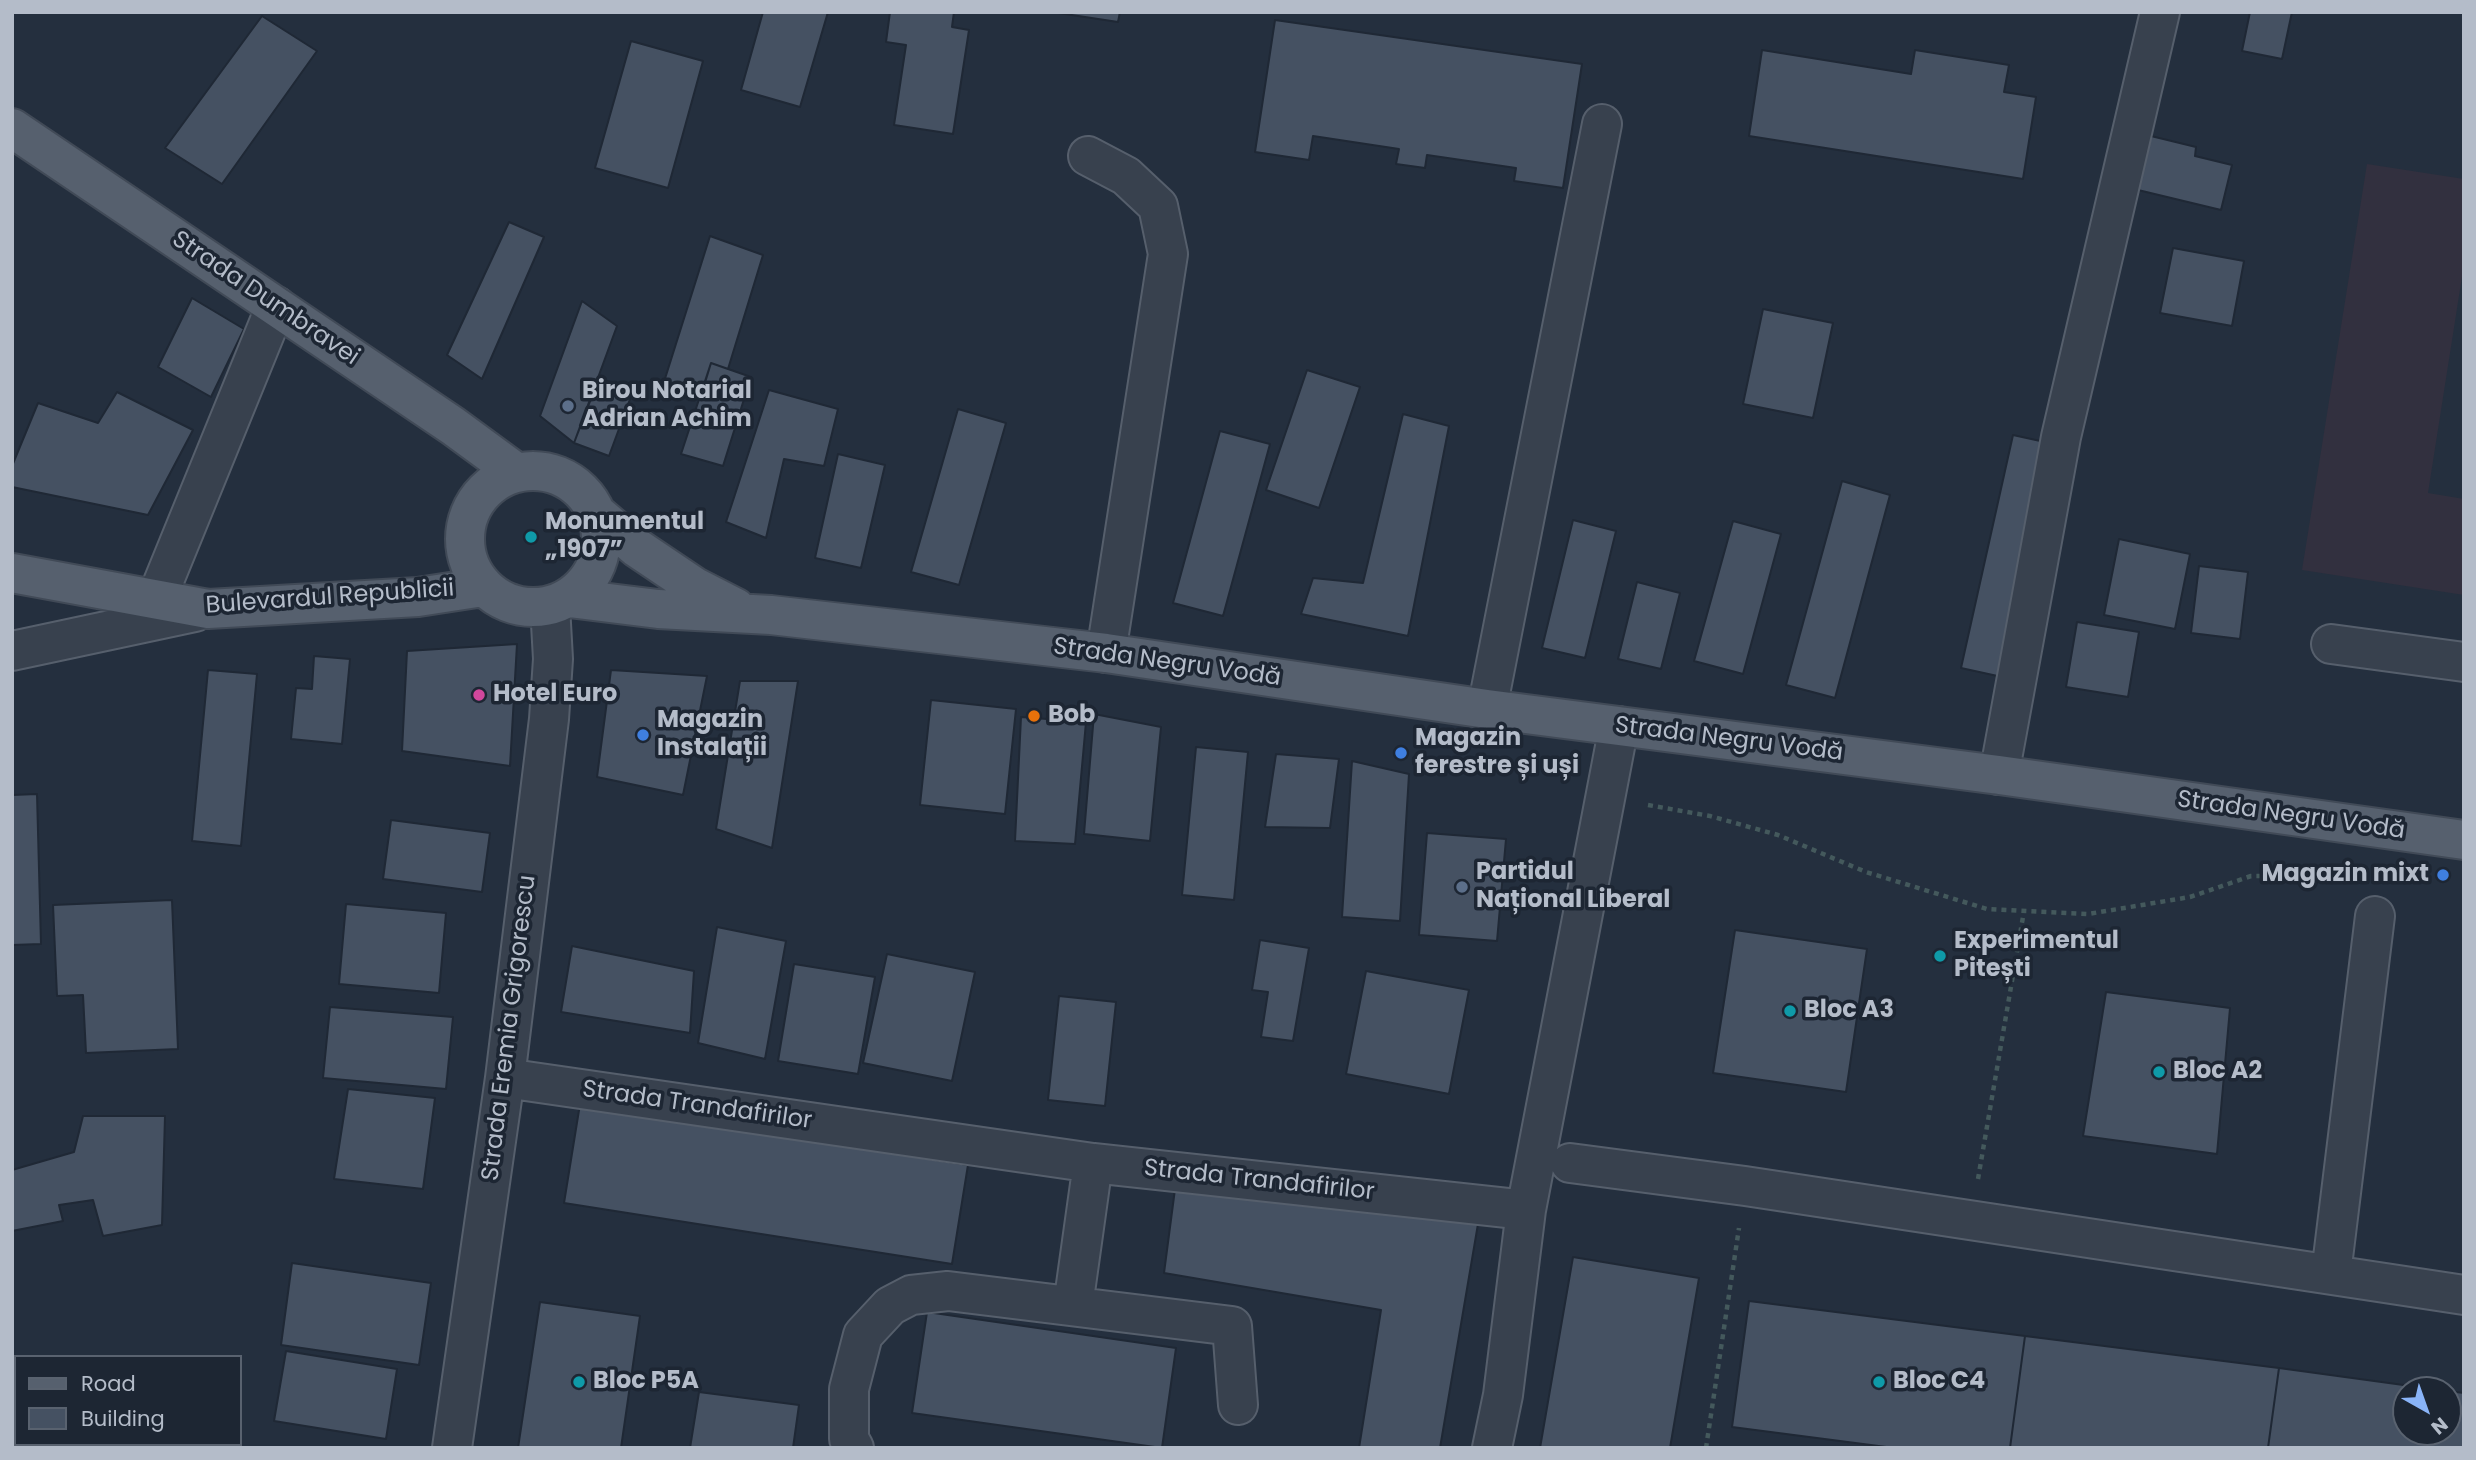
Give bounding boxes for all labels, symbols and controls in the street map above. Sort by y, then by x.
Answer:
street label: Strada Dumbravei [166,226,364,372]
place label: Birou Notarial Adrian Achim [582,378,752,434]
marker: Birou Notarial Adrian Achim [560,398,576,414]
place label: Monumentul „1907” [545,509,704,565]
marker: Monumentul „1907” [523,529,539,545]
street label: Bulevardul Republicii [205,575,455,621]
street label: Strada Negru Vodă [1051,633,1283,693]
place label: Hotel Euro [493,681,617,709]
marker: Hotel Euro [471,687,487,703]
place label: Bob [1048,702,1095,730]
place label: Magazin Instalații [657,707,767,763]
marker: Bob [1026,708,1042,724]
street label: Strada Negru Vodă [1613,712,1845,768]
place label: Magazin ferestre și uși [1415,725,1579,781]
marker: Magazin Instalații [635,727,651,743]
marker: Magazin ferestre și uși [1393,745,1409,761]
street label: Strada Negru Vodă [2175,786,2407,846]
place label: Partidul Național Liberal [1476,859,1670,915]
place label: Magazin mixt [2261,861,2429,889]
marker: Magazin mixt [2435,867,2451,883]
street label: Strada Eremia Grigorescu [477,874,543,1182]
marker: Partidul Național Liberal [1454,879,1470,895]
place label: Experimentul Pitești [1954,928,2119,984]
marker: Experimentul Pitești [1932,948,1948,964]
place label: Bloc A3 [1804,997,1894,1025]
marker: Bloc A3 [1782,1003,1798,1019]
place label: Bloc A2 [2173,1058,2262,1086]
marker: Bloc A2 [2151,1064,2167,1080]
street label: Strada Trandafirilor [580,1076,814,1136]
street label: Strada Trandafirilor [1142,1155,1376,1207]
legend [14,1355,242,1446]
place label: Bloc P5A [593,1368,699,1396]
place label: Bloc C4 [1893,1368,1985,1396]
text: Road [81,1369,136,1398]
marker: Bloc P5A [571,1374,587,1390]
marker: Bloc C4 [1871,1374,1887,1390]
north arrow [2392,1376,2462,1446]
text: Building [81,1404,165,1433]
text: N [2425,1411,2454,1441]

